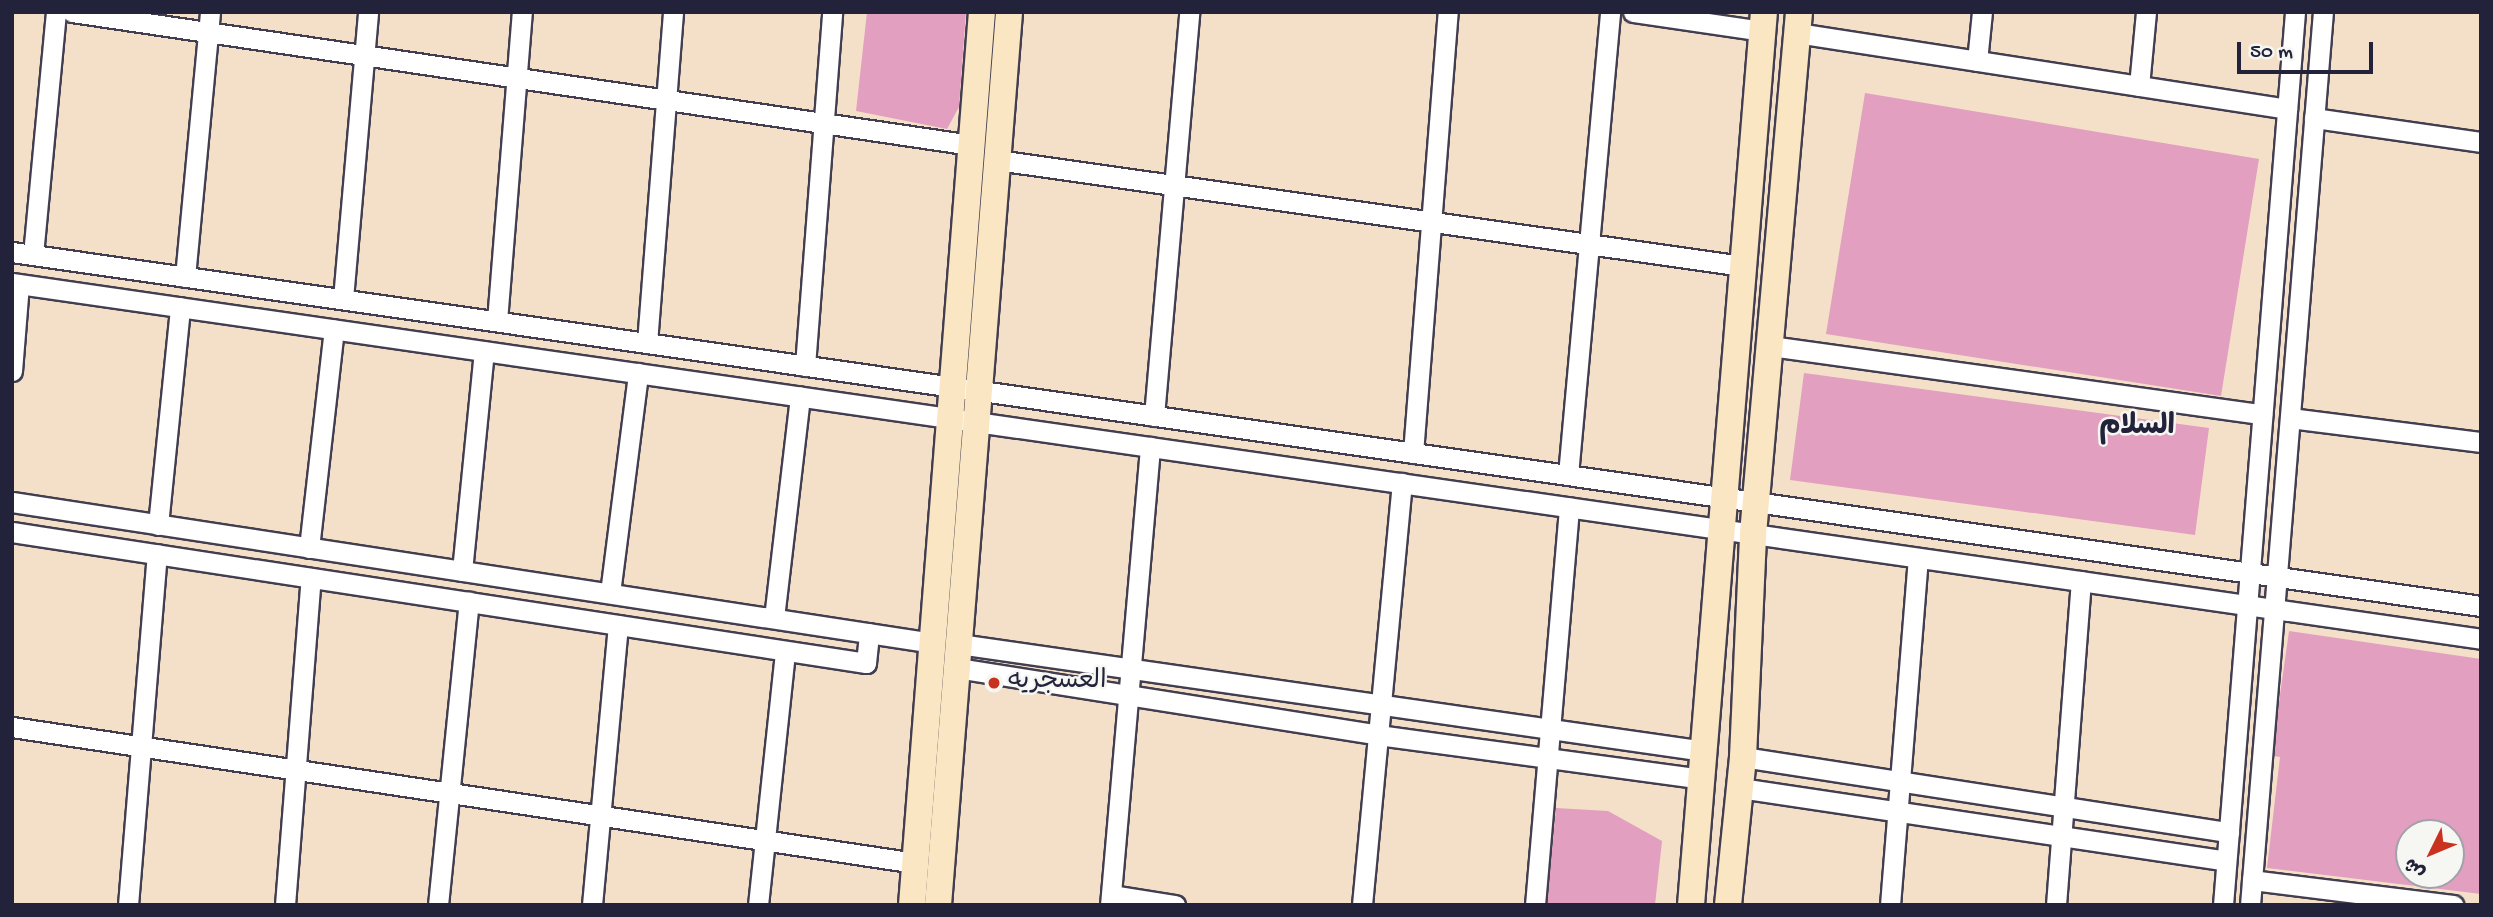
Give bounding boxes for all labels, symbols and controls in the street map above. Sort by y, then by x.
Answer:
scale bar [2241,28,2378,72]
text: 50 m [2250,41,2293,66]
district label: السلام [2099,411,2175,445]
place label: العسجريه [1008,667,1107,699]
marker: العسجريه [986,675,1002,691]
north arrow [2395,819,2465,889]
text: ش [2400,852,2431,883]

